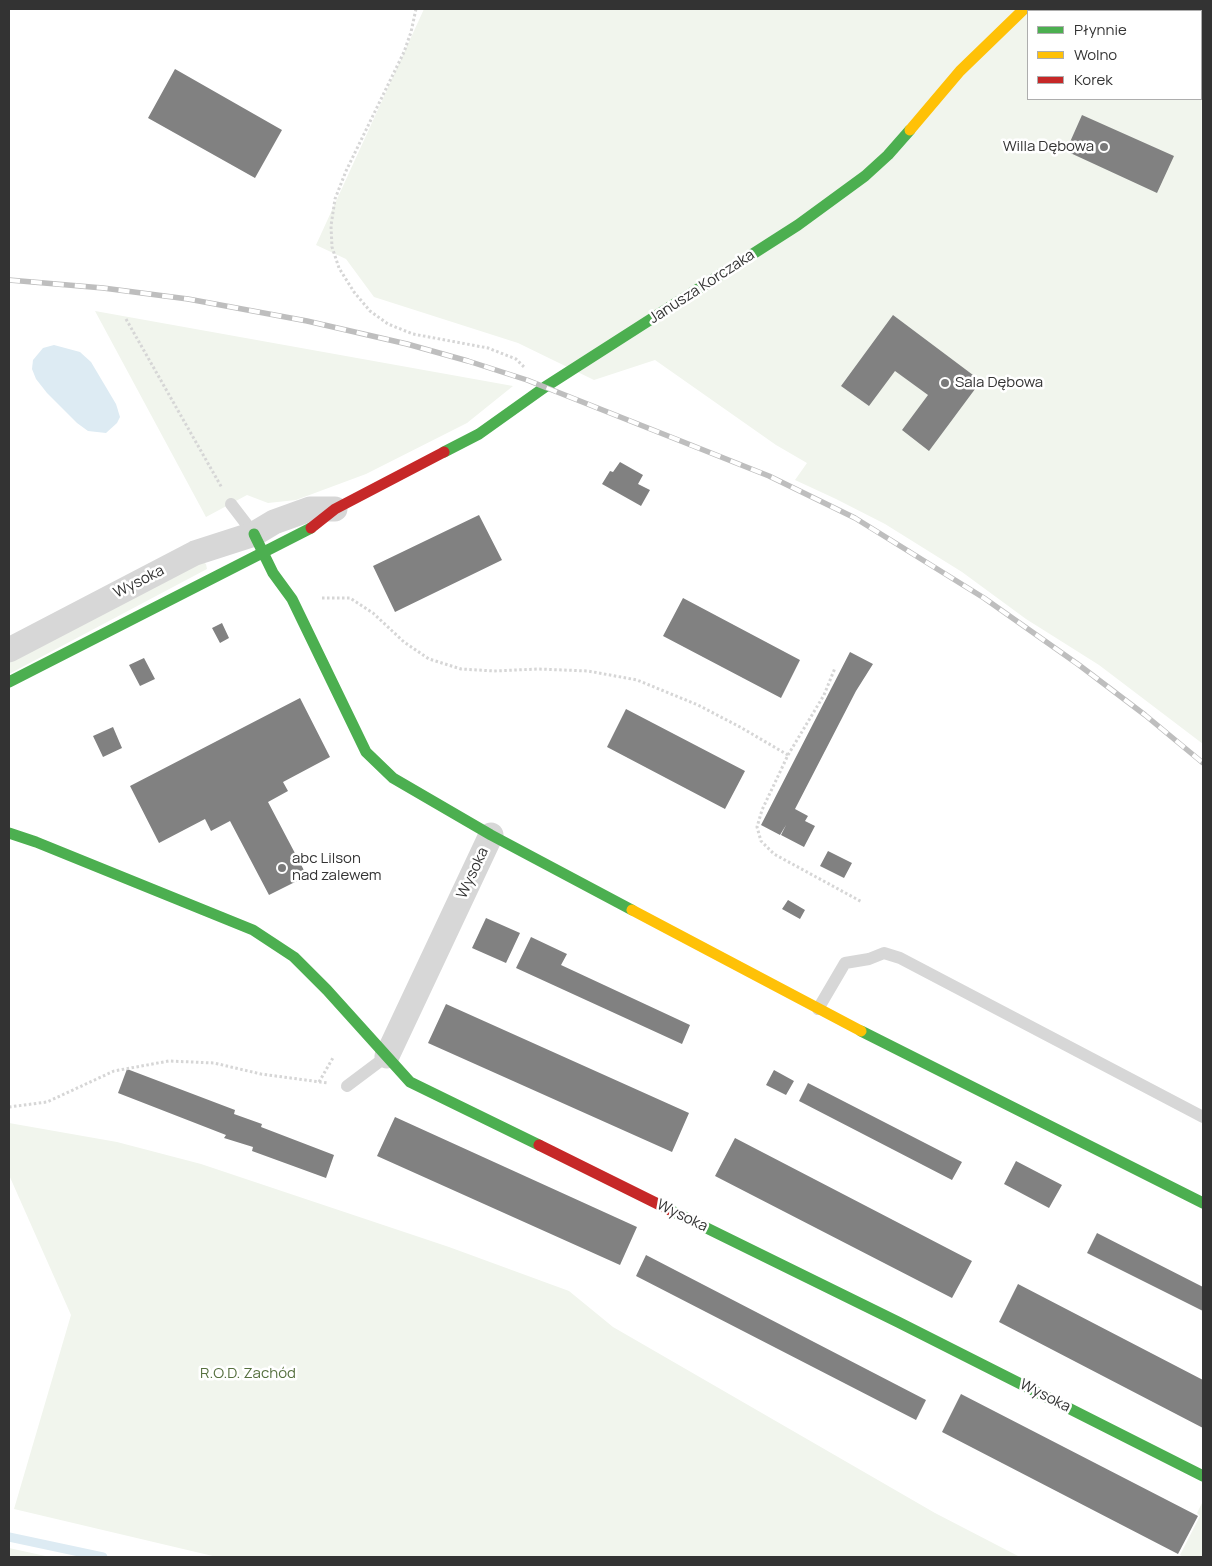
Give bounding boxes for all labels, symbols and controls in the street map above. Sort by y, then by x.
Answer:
legend [1027,10,1202,100]
text: Płynnie [1074,19,1127,40]
text: Wolno [1074,44,1117,65]
text: Korek [1074,69,1113,90]
place label: Willa Dębowa [1003,138,1094,156]
marker: Willa Dębowa [1098,141,1110,153]
street label: Janusza Korczaka [646,246,758,328]
place label: Sala Dębowa [955,374,1043,392]
marker: Sala Dębowa [939,377,951,389]
street label: Wysoka [111,562,167,602]
street label: Wysoka [453,845,493,901]
place label: abc Lilson nad zalewem [292,850,381,885]
marker: abc Lilson nad zalewem [276,862,288,874]
street label: Wysoka [654,1196,710,1236]
park label: R.O.D. Zachód [200,1365,296,1383]
street label: Wysoka [1017,1376,1073,1416]

